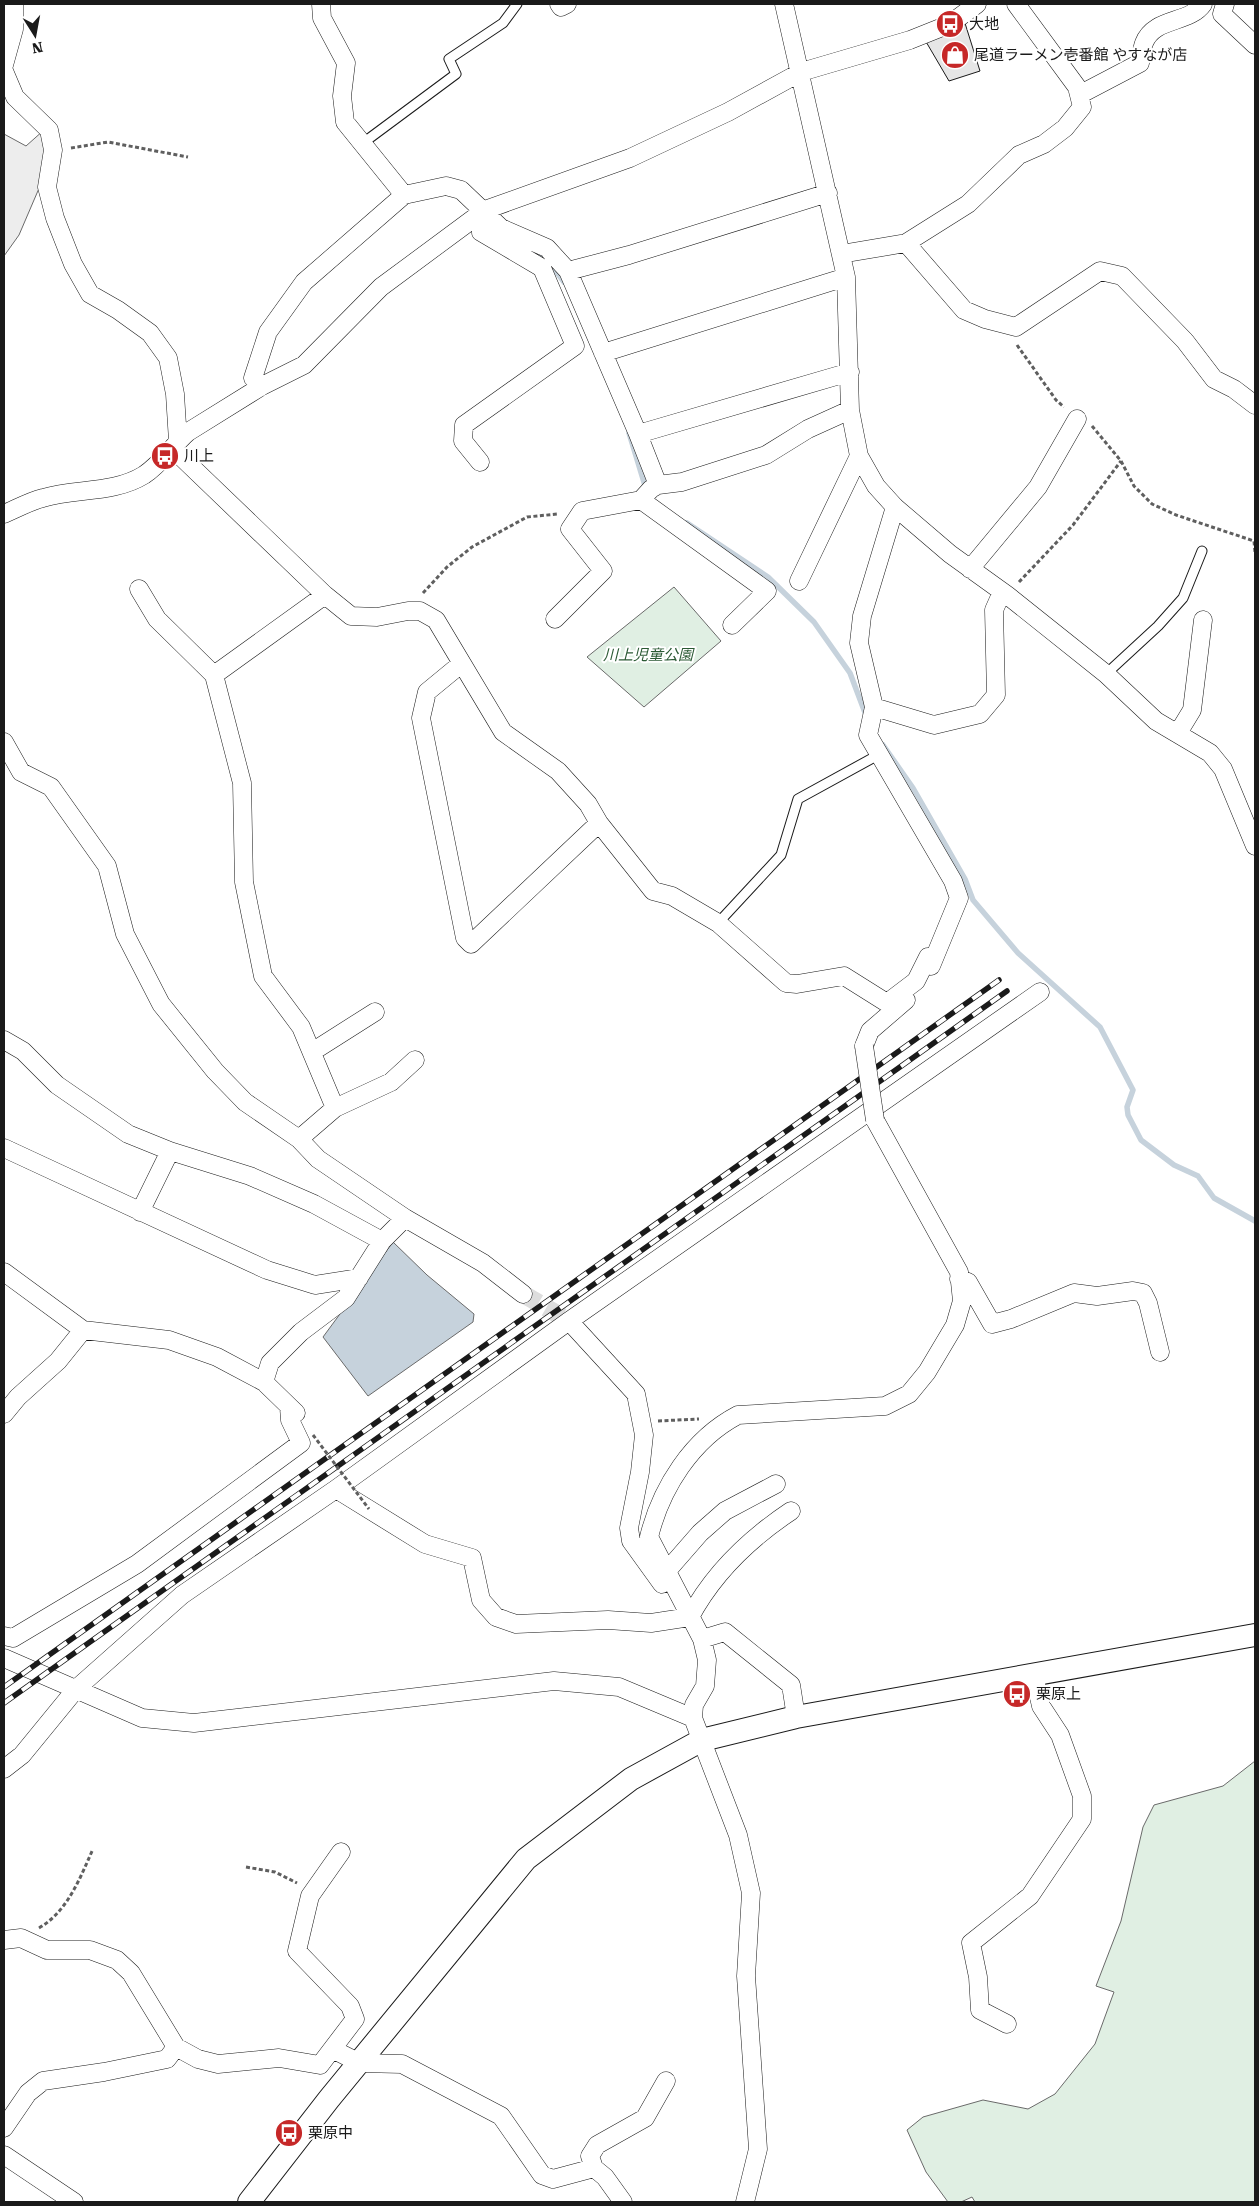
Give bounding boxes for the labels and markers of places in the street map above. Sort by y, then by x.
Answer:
bus stop icon: 大地 [935,9,965,39]
place label: 大地 [969,15,999,33]
shop icon: 尾道ラーメン壱番館 やすなが店 [940,40,970,70]
place label: 尾道ラーメン壱番館 やすなが店 [974,46,1187,64]
bus stop icon: 川上 [150,441,180,471]
place label: 川上 [184,447,214,465]
bus stop icon: 栗原上 [1002,1679,1032,1709]
place label: 栗原上 [1036,1685,1081,1703]
bus stop icon: 栗原中 [274,2118,304,2148]
place label: 栗原中 [308,2124,353,2142]

